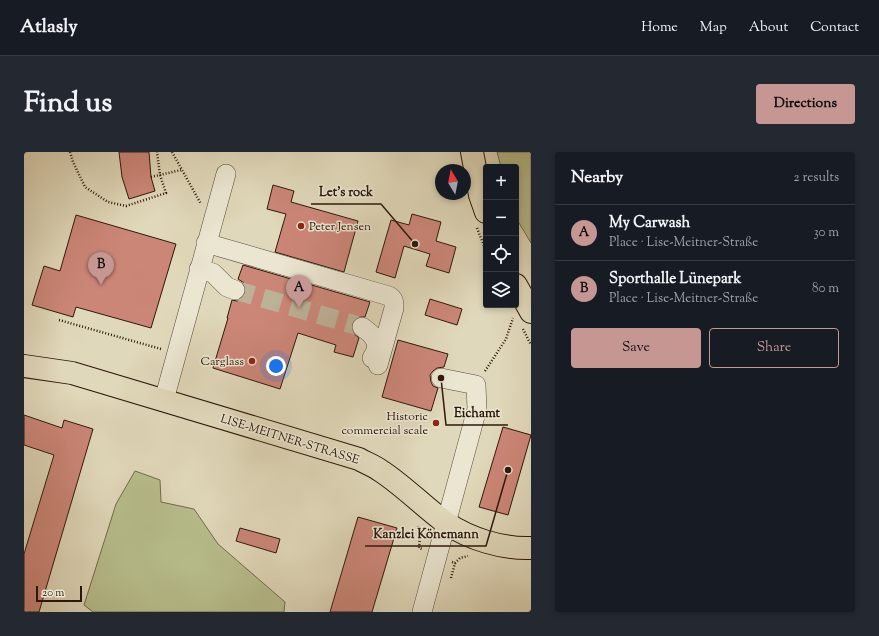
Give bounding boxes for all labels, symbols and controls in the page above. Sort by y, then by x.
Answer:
text: Atlasly [20,14,78,41]
text: Home [641,18,678,38]
text: Map [700,18,727,38]
text: About [749,18,788,38]
text: Contact [810,18,859,38]
text: Find us [24,84,112,124]
button: Directions [756,84,855,124]
north arrow [435,164,471,200]
map controls [483,164,519,308]
button: + [483,164,519,200]
text: Nearby [571,166,623,190]
text: 2 results [794,169,839,187]
callout: Let’s rock [311,179,381,204]
text: Let’s rock [319,184,374,202]
button: − [483,200,519,236]
text: My Carwash [609,213,690,234]
place label: Peter Jensen [309,218,371,236]
marker: Peter Jensen [296,221,306,231]
text: A [579,224,589,242]
text: 30 m [813,224,839,242]
text: Place · Lise-Meitner-Straße [609,234,758,252]
button: locate [483,236,519,272]
pin: B [88,252,114,285]
text: Sporthalle Lünepark [609,269,741,290]
button: layers [483,272,519,308]
pin: A [286,275,312,308]
text: B [580,280,588,298]
text: 80 m [812,280,839,298]
text: Place · Lise-Meitner-Straße [609,290,758,308]
button: Save [571,328,701,368]
button: Share [709,328,839,368]
place label: Carglass [200,353,244,371]
marker: Carglass [247,356,257,366]
your location [266,356,286,376]
callout: Eichamt [446,400,508,425]
text: Eichamt [454,405,501,423]
place label: Historic commercial scale [341,408,429,440]
street label: LISE-MEITNER-STRASSE [218,410,362,470]
marker: Historic commercial scale [431,418,441,428]
callout: Kanzlei Könemann [365,521,486,546]
text: Kanzlei Könemann [373,526,479,544]
scale bar [36,584,82,603]
text: 20 m [42,585,64,601]

